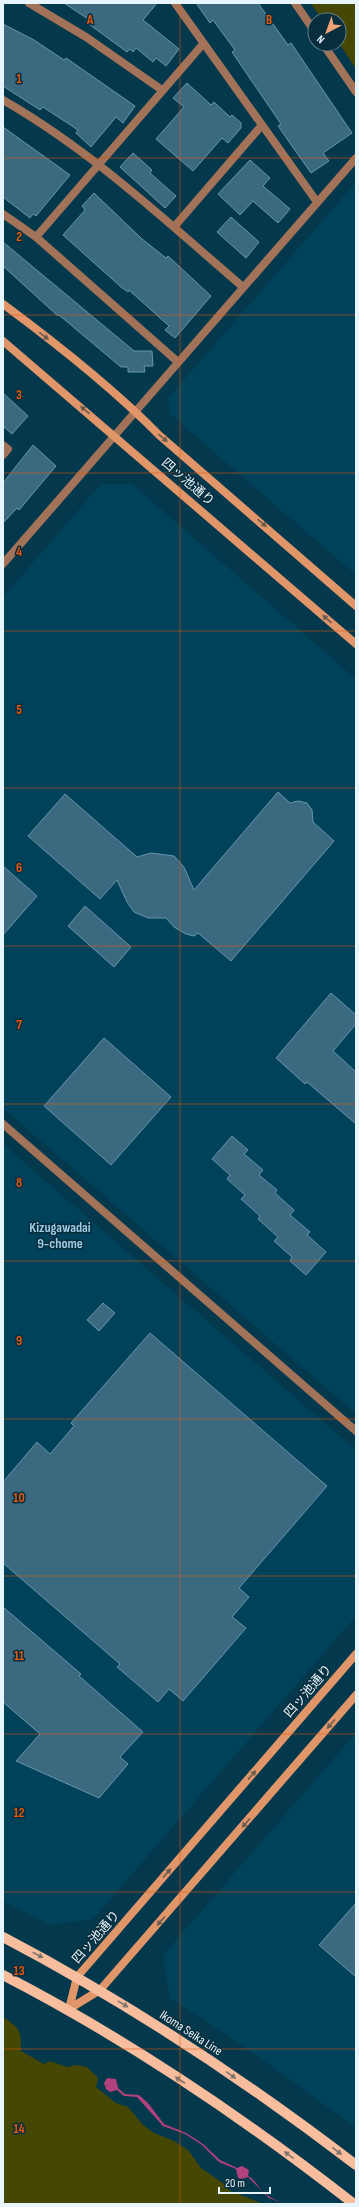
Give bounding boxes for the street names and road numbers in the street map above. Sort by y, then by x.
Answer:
street label: 四ッ池通り [158,455,218,509]
street label: 四ッ池通り [281,1661,335,1721]
street label: 四ッ池通り [69,1907,123,1967]
street label: Ikoma Seika Line [157,2007,225,2059]

